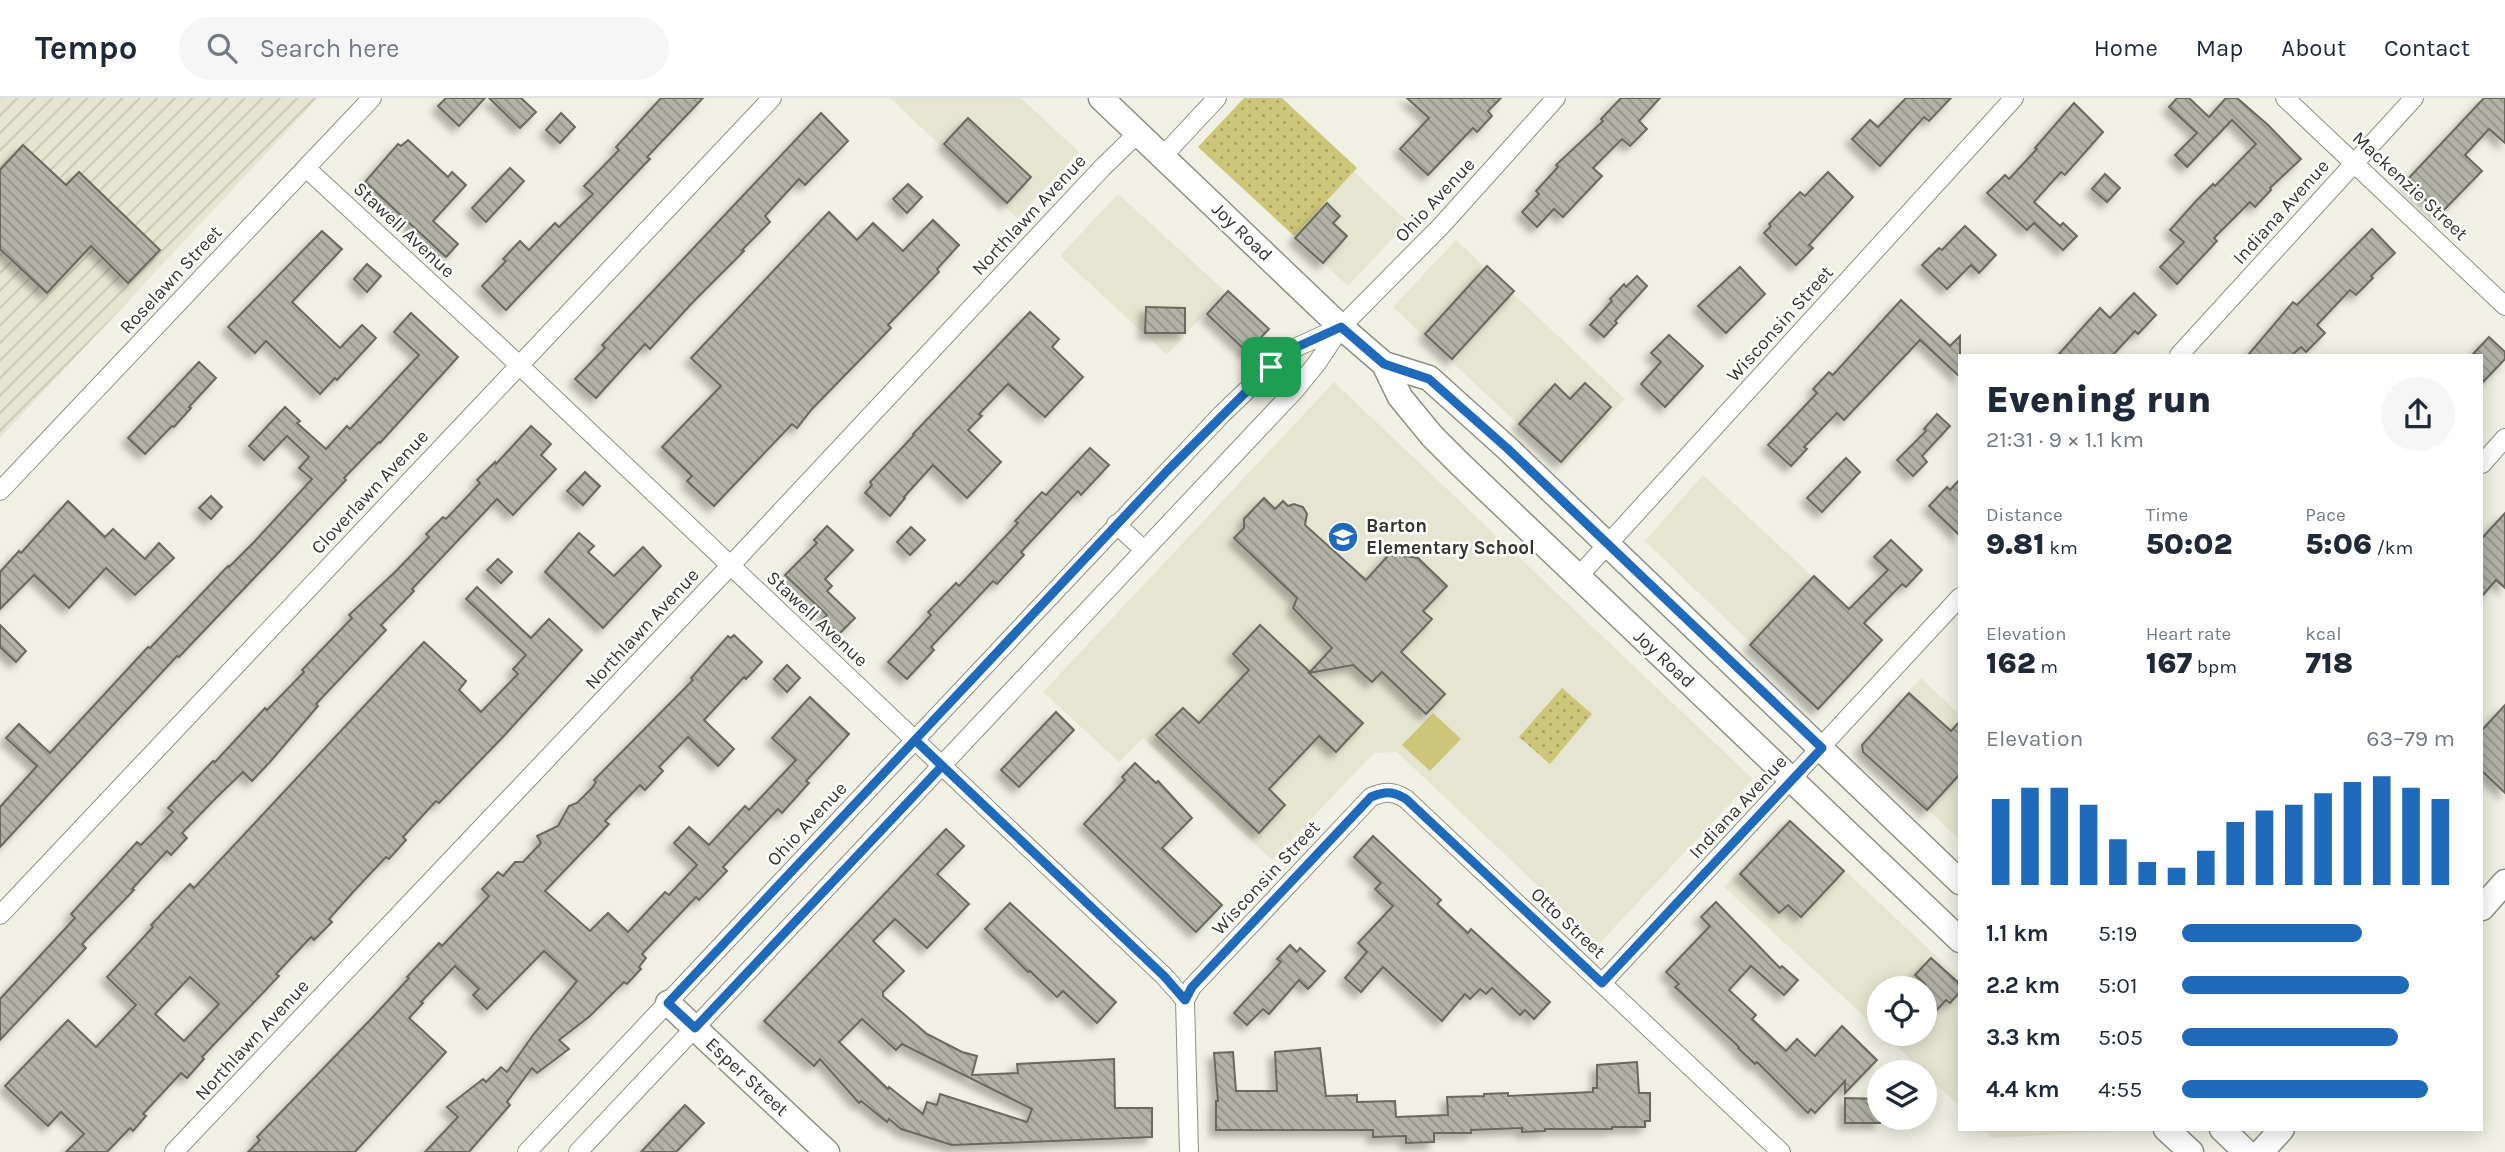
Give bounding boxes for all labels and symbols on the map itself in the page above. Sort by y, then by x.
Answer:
street label: Mackenzie Street [2348,127,2472,245]
street label: Northlawn Avenue [967,150,1091,280]
street label: Ohio Avenue [1391,153,1479,247]
street label: Indiana Avenue [2228,155,2334,269]
street label: Stawell Avenue [349,178,459,282]
street label: Joy Road [1207,198,1277,266]
street label: Roselawn Street [115,222,227,338]
street label: Wisconsin Street [1722,262,1838,386]
pin [1241,337,1301,397]
street label: Cloverlawn Avenue [307,425,433,559]
place label: Barton Elementary School [1366,515,1535,559]
school or university icon: Barton Elementary School [1326,520,1360,554]
street label: Northlawn Avenue [580,564,704,694]
street label: Stawell Avenue [762,567,872,671]
street label: Joy Road [1629,625,1699,693]
street label: Indiana Avenue [1685,751,1791,863]
street label: Ohio Avenue [763,777,851,871]
street label: Wisconsin Street [1207,816,1325,940]
street label: Otto Street [1526,883,1610,963]
street label: Northlawn Avenue [190,975,314,1105]
street label: Esper Street [701,1033,793,1121]

